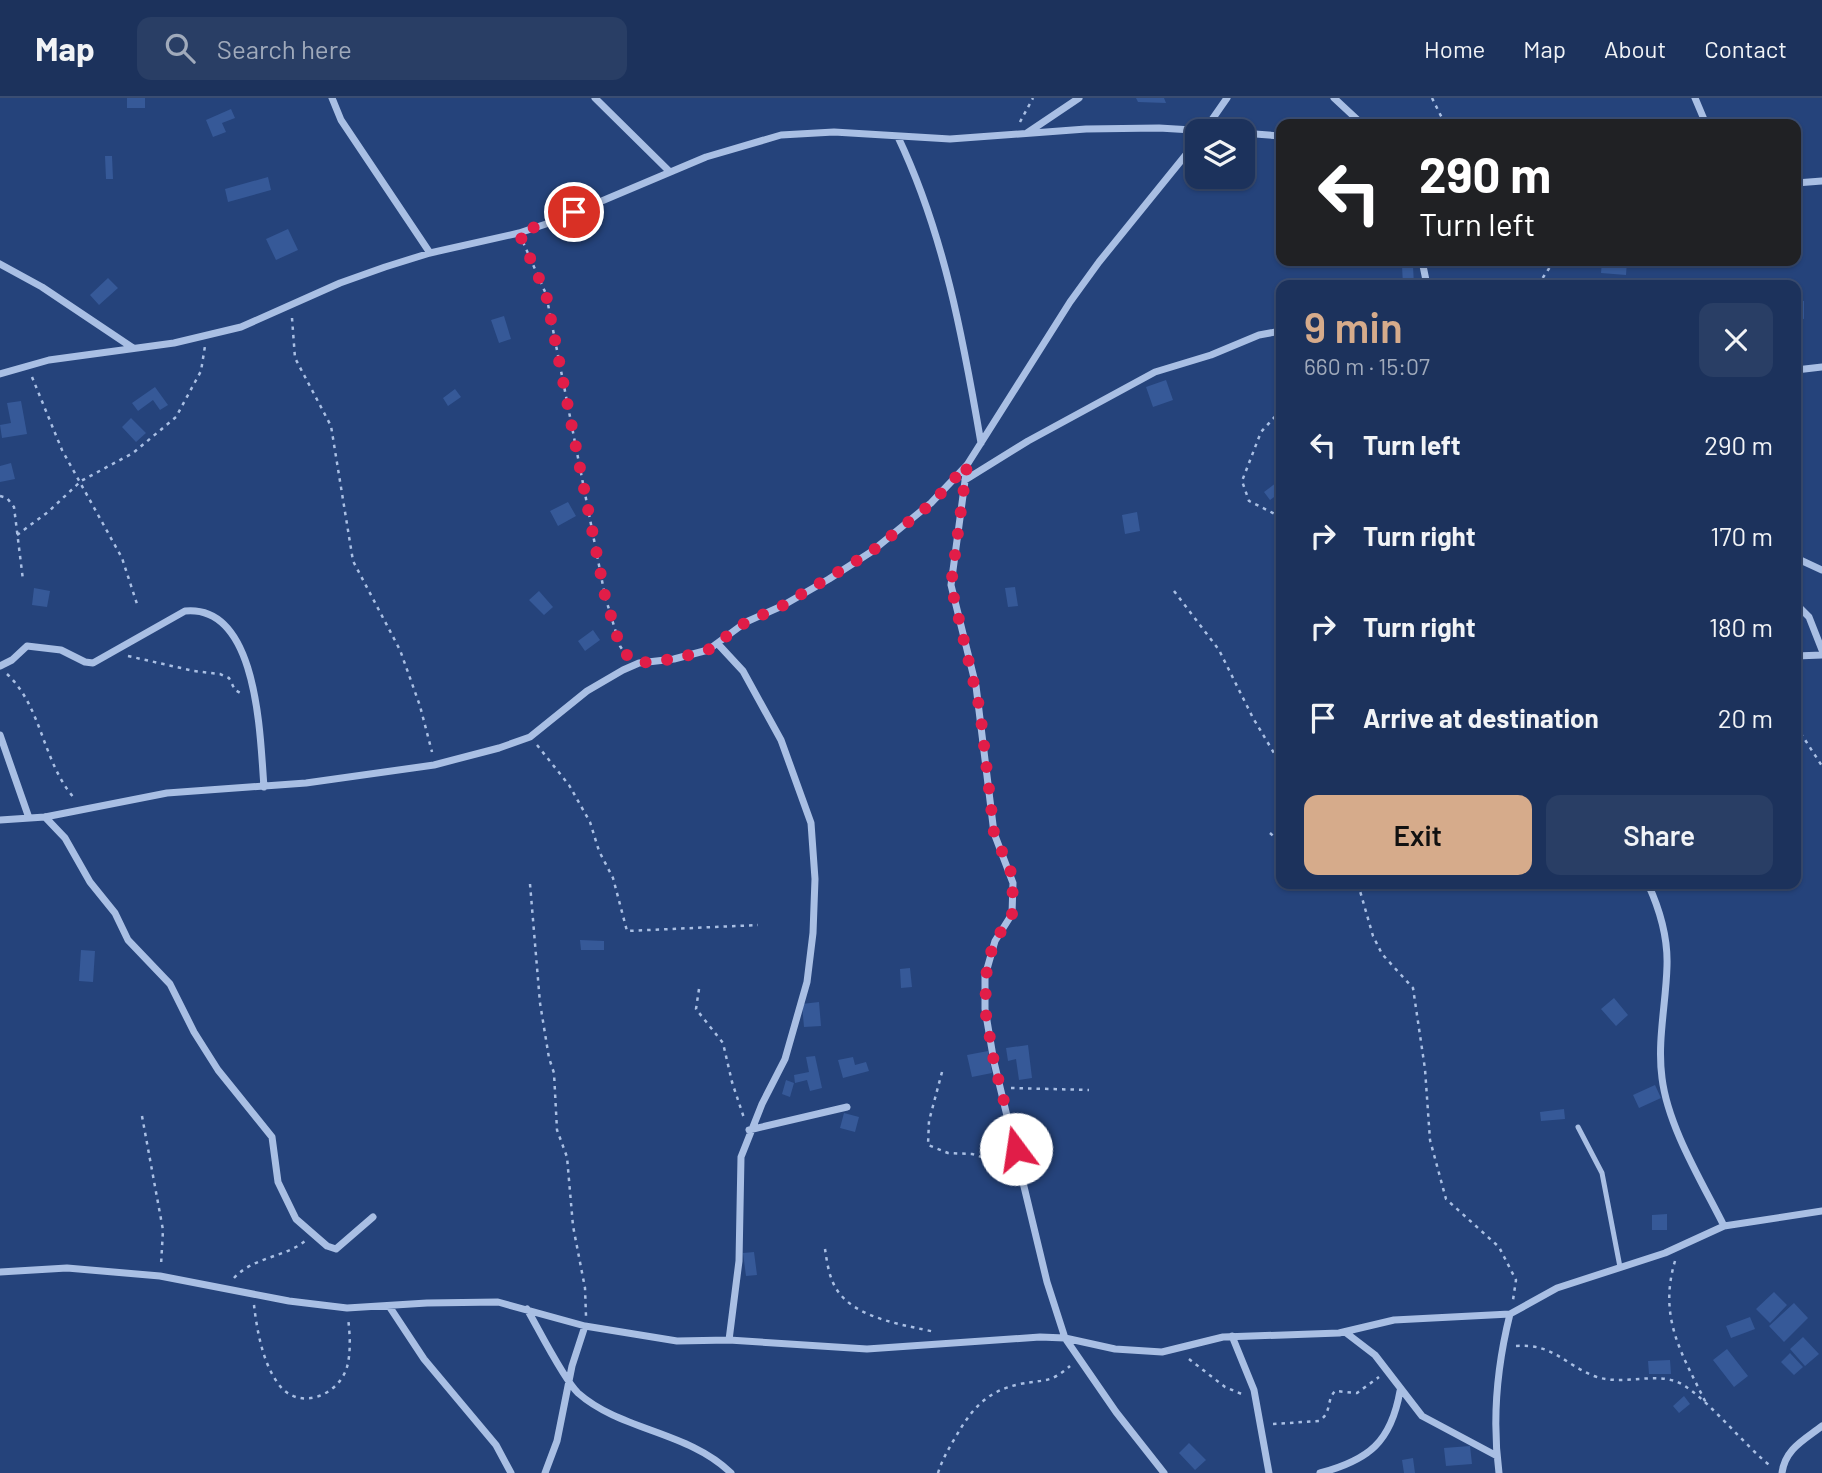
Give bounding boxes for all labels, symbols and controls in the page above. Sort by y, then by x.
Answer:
search box [137,17,627,80]
text: Map [35,28,95,68]
icon: search [161,29,199,67]
text: Search here [217,33,352,64]
text: Home [1424,34,1485,63]
text: Map [1523,34,1566,63]
text: About [1604,34,1666,63]
text: Contact [1704,34,1787,63]
map controls [1185,119,1255,189]
button: layers [1185,119,1255,189]
text: 290 m [1419,144,1551,203]
icon: left [1304,147,1395,238]
pin [544,182,604,242]
icon: arrive [555,193,593,231]
text: Turn left [1419,204,1536,242]
text: 9 min [1304,301,1403,351]
button: close [1699,303,1773,377]
text: 660 m · 15:07 [1304,352,1430,380]
icon: left [1304,426,1342,464]
text: Turn left [1363,429,1461,460]
text: 290 m [1704,429,1773,460]
icon: right [1304,517,1342,555]
text: Turn right [1363,520,1476,551]
text: 170 m [1710,520,1773,551]
icon: right [1304,608,1342,646]
text: Turn right [1363,611,1476,642]
text: 180 m [1709,611,1773,642]
icon: arrive [1304,699,1342,737]
text: Arrive at destination [1363,702,1599,733]
text: 20 m [1718,702,1773,733]
button: Exit [1304,795,1532,875]
button: Share [1546,795,1773,875]
position arrow [979,1112,1053,1186]

